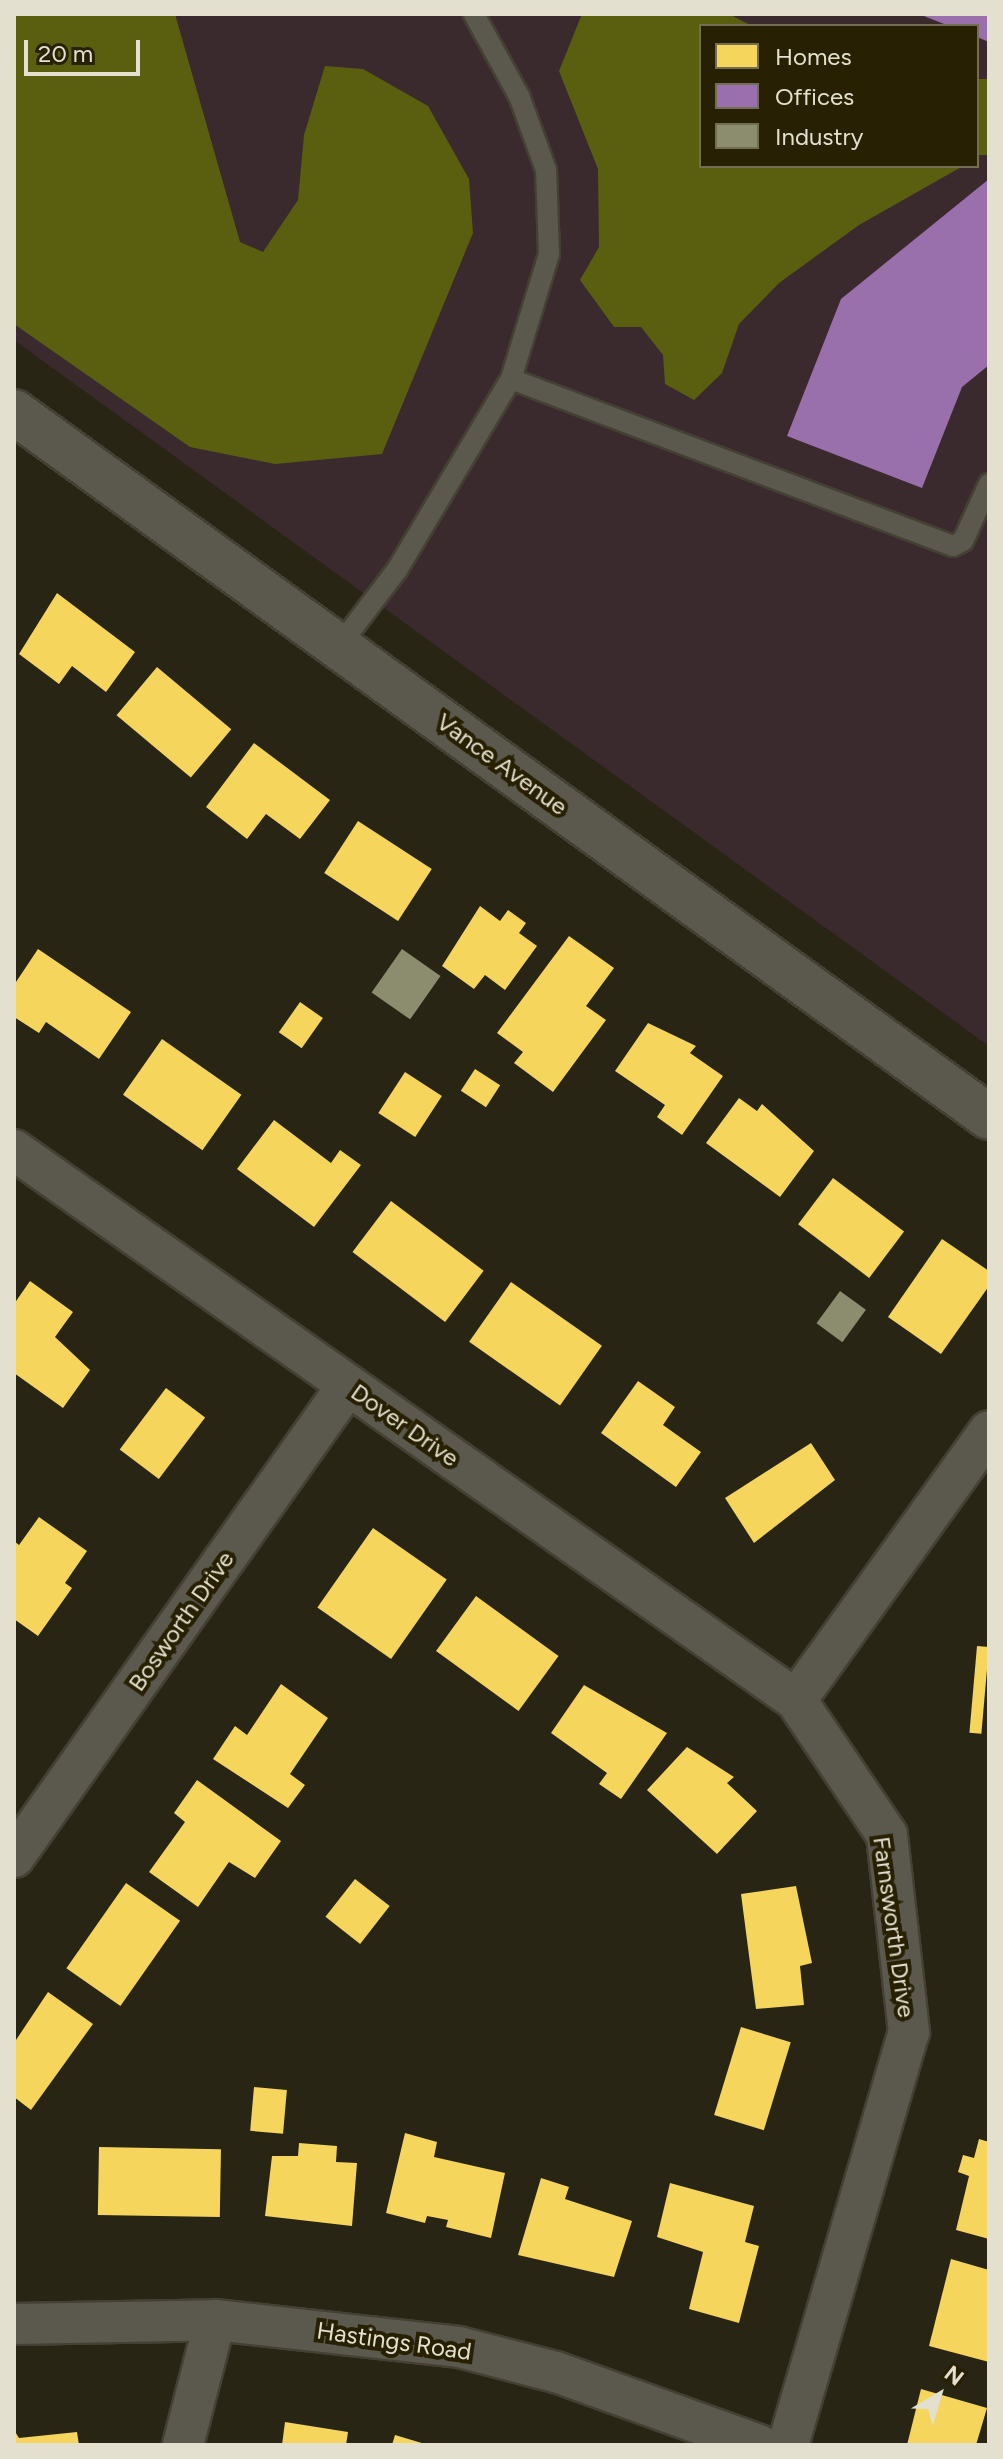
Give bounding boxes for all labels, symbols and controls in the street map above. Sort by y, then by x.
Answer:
scale bar [28,24,144,74]
legend [699,24,979,168]
text: 20 m [38,39,93,68]
text: Homes [775,42,852,71]
text: Offices [775,82,854,111]
text: Industry [775,122,863,151]
street label: Vance Avenue [431,707,573,821]
street label: Dover Drive [346,1377,464,1473]
street label: Bosworth Drive [122,1545,240,1697]
street label: Farnsworth Drive [867,1835,921,2019]
street label: Hastings Road [315,2316,473,2366]
north arrow [899,2355,979,2435]
text: N [939,2360,969,2392]

